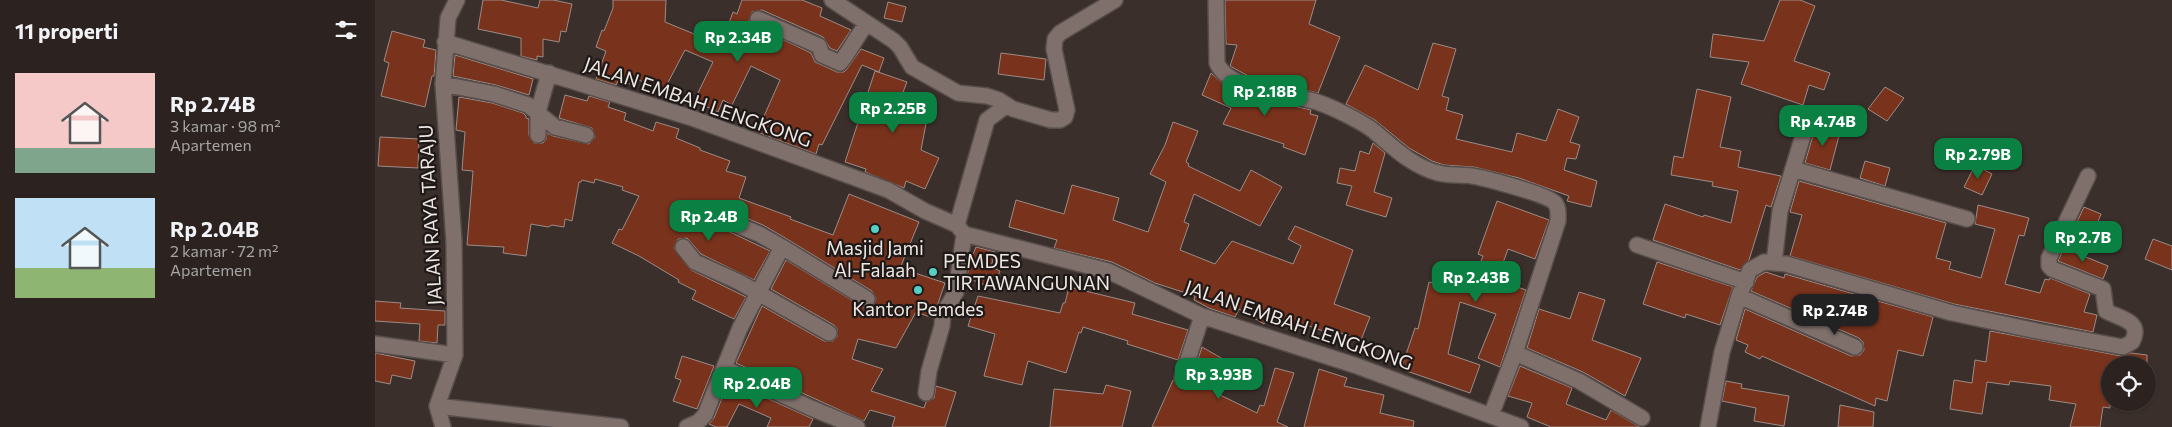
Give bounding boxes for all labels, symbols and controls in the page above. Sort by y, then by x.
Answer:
icon: filters [332,16,360,44]
text: 11 properti [15,18,118,43]
pin: Rp 2.34B [686,20,790,63]
text: Rp 2.34B [705,27,771,46]
street label: JALAN EMBAH LENGKONG [581,52,815,151]
pin: Rp 2.18B [1213,74,1317,117]
text: Rp 2.18B [1233,81,1297,100]
text: Rp 2.74B [170,91,255,116]
pin: Rp 2.25B [841,92,945,134]
icon: home [55,93,115,153]
text: Rp 2.25B [860,98,926,117]
pin: Rp 4.74B [1771,104,1875,147]
text: Rp 4.74B [1790,111,1856,130]
text: 3 kamar · 98 m² [170,116,281,135]
street label: JALAN RAYA TARAJU [413,124,446,306]
text: Apartemen [170,135,252,154]
pin: Rp 2.79B [1926,138,2030,180]
text: Rp 2.79B [1945,144,2011,163]
pin: Rp 2.4B [663,200,755,242]
text: Rp 2.4B [680,206,738,225]
text: Rp 2.04B [170,216,259,241]
icon: home [55,218,115,278]
pin: Rp 2.7B [2037,220,2129,263]
marker: Masjid Jami Al-Falaah [869,223,881,235]
text: Rp 2.7B [2055,227,2111,246]
place label: Masjid Jami Al-Falaah [826,236,924,281]
text: 2 kamar · 72 m² [170,241,278,260]
place label: PEMDES TIRTAWANGUNAN [943,249,1110,294]
text: Apartemen [170,260,252,279]
pin: Rp 2.43B [1424,260,1528,303]
marker: PEMDES TIRTAWANGUNAN [927,266,939,278]
text: Rp 2.43B [1443,267,1509,286]
street label: JALAN EMBAH LENGKONG [1182,275,1416,374]
marker: Kantor Pemdes [912,284,924,296]
pin: Rp 2.74B [1783,294,1887,336]
place label: Kantor Pemdes [852,297,984,320]
text: Rp 2.74B [1802,300,1868,319]
map controls [2101,356,2156,411]
button: locate [2101,356,2156,411]
pin: Rp 3.93B [1167,358,1271,400]
text: Rp 3.93B [1186,364,1252,383]
pin: Rp 2.04B [705,366,809,409]
text: Rp 2.04B [723,373,791,392]

